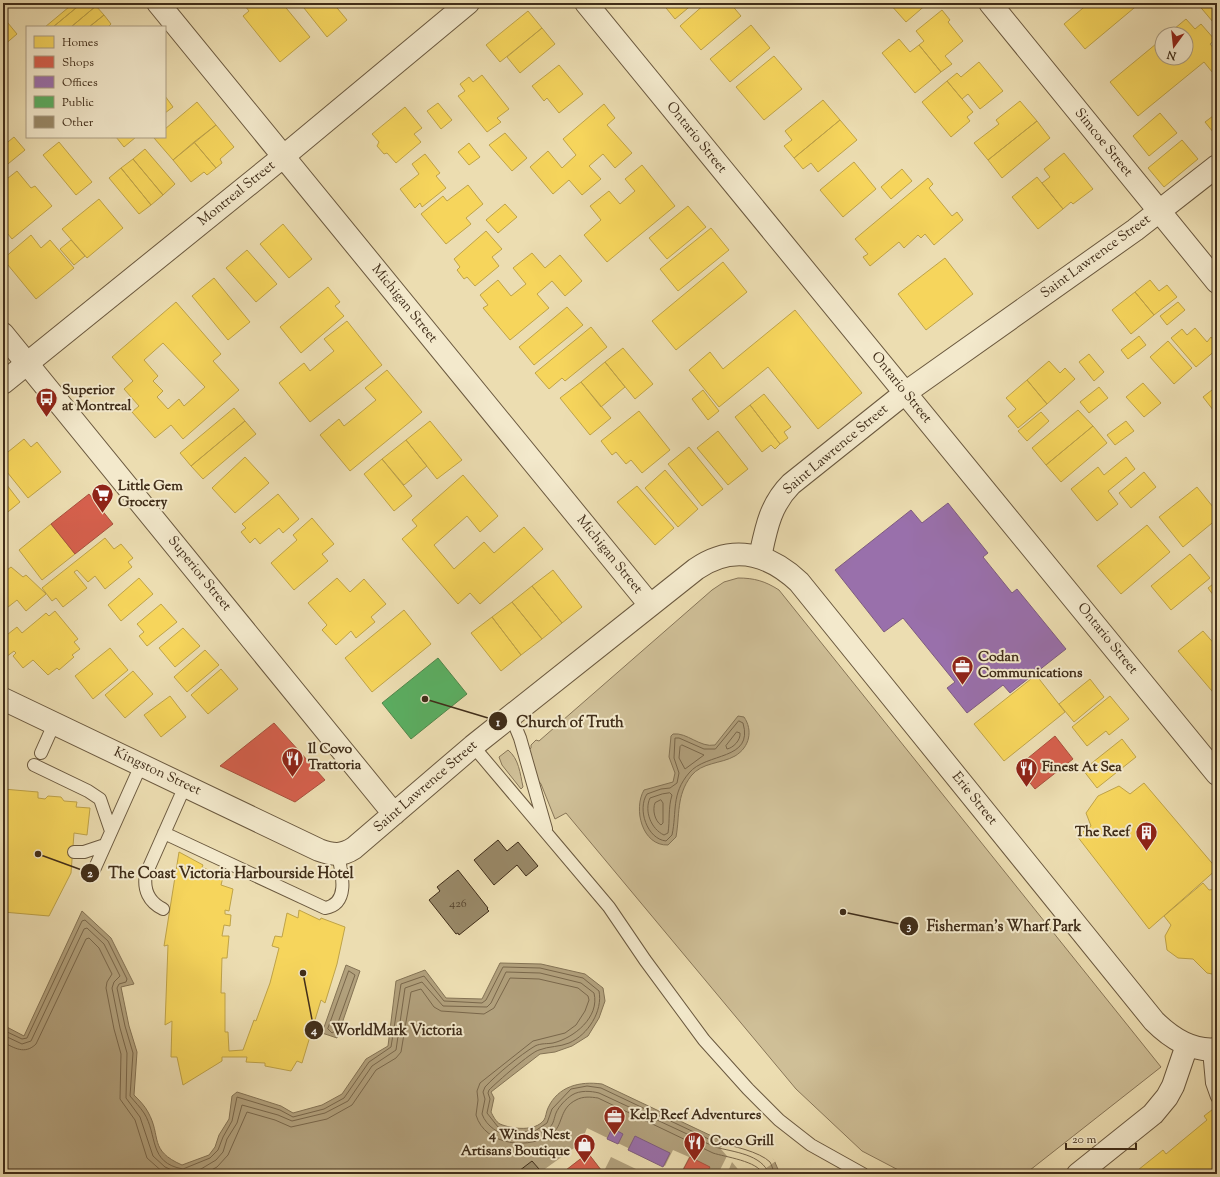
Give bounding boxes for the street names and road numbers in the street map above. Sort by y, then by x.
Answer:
street label: Ontario Street [661,98,731,178]
street label: Simcoe Street [1069,104,1137,182]
street label: Montreal Street [194,156,280,232]
street label: Saint Lawrence Street [1037,210,1155,304]
street label: Michigan Street [366,260,442,348]
street label: Ontario Street [866,348,936,428]
street label: Saint Lawrence Street [779,400,893,500]
street label: Michigan Street [571,511,647,599]
street label: Superior Street [162,532,236,616]
street label: Ontario Street [1072,599,1142,679]
street label: Saint Lawrence Street [370,736,482,838]
street label: Kingston Street [110,743,204,801]
street label: Erie Street [946,768,1002,830]

